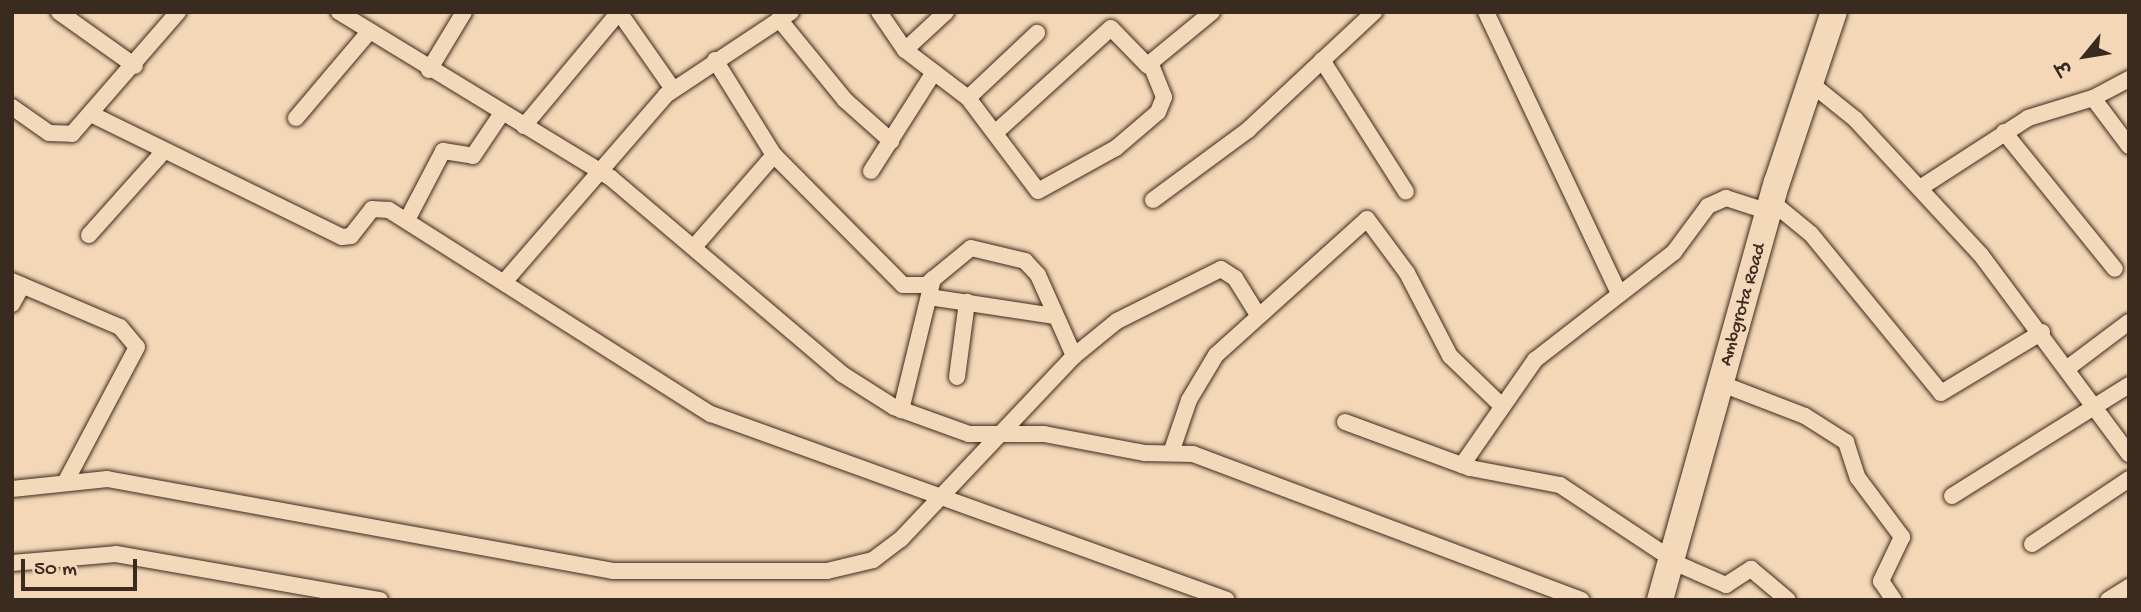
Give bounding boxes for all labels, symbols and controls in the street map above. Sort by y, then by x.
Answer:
north arrow [2050,21,2120,91]
text: उ [2053,56,2080,78]
street label: Ambgrota Road [1716,241,1772,369]
scale bar [24,546,140,590]
text: 50 m [34,558,77,583]

